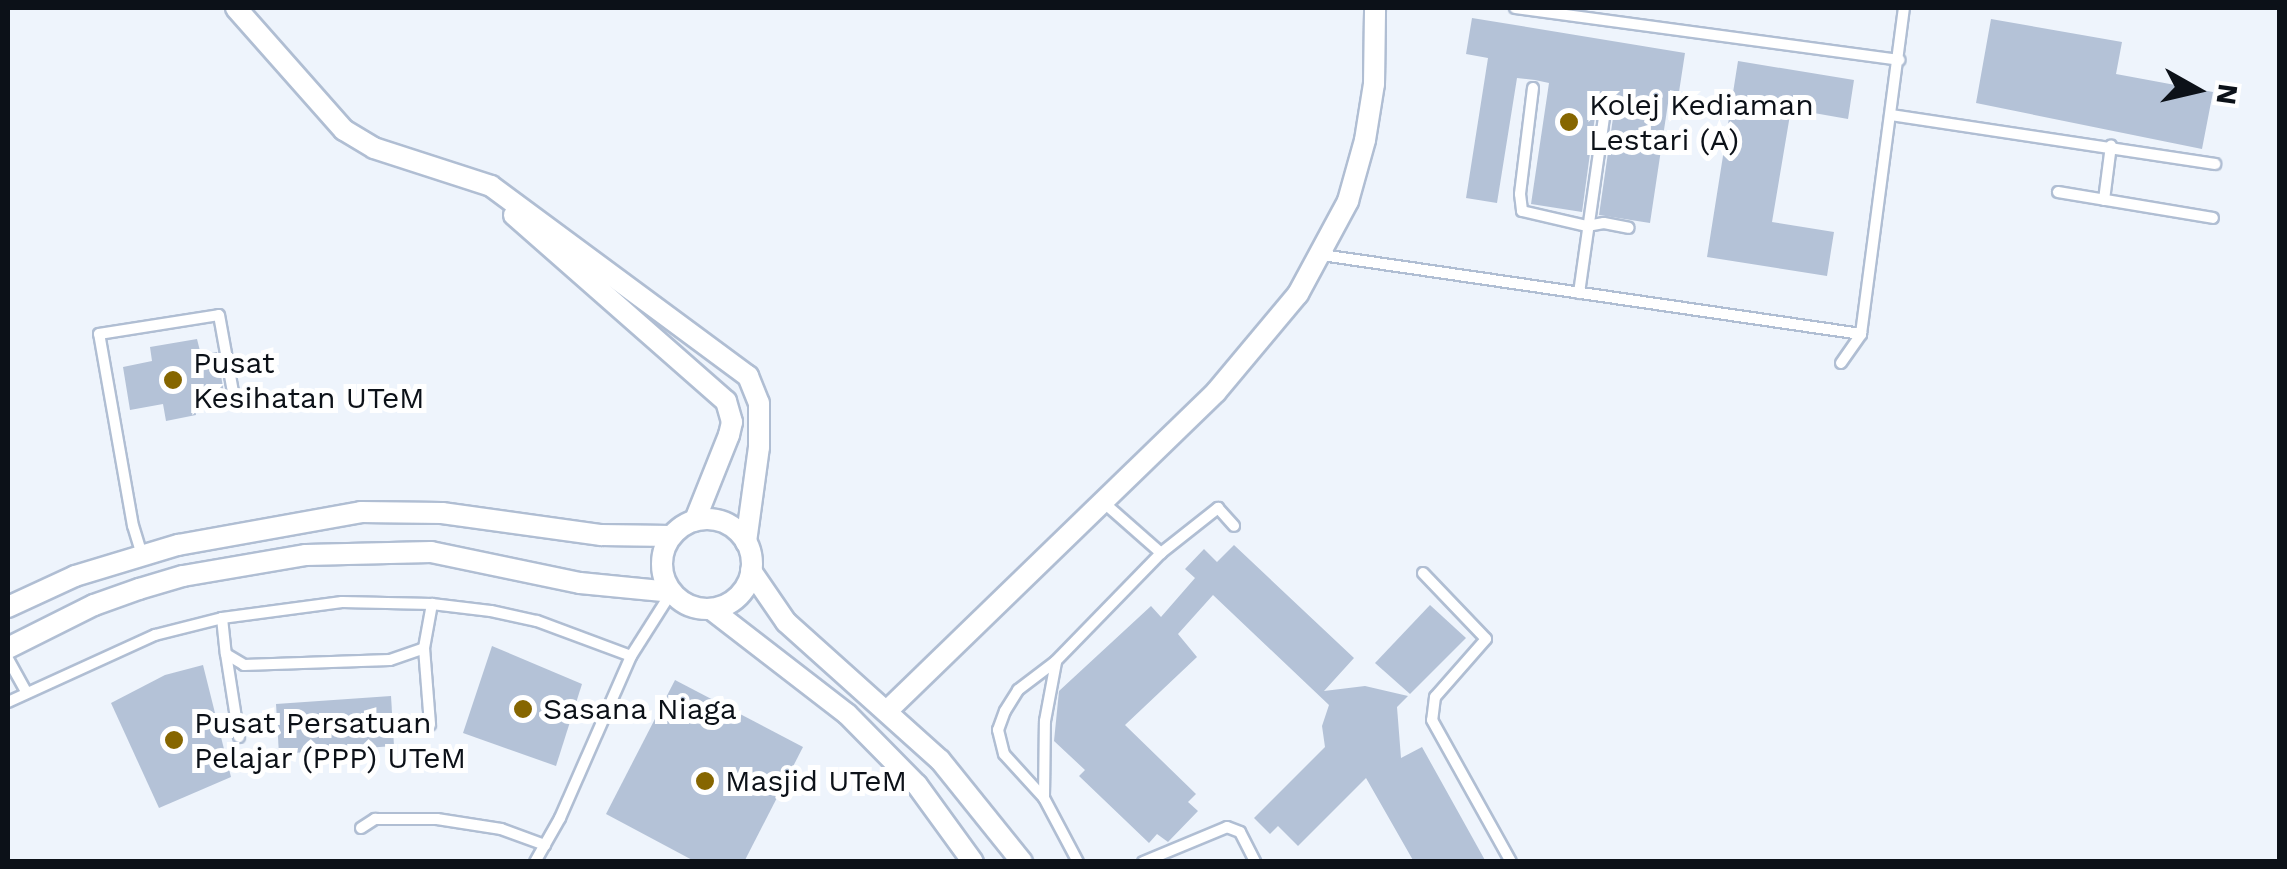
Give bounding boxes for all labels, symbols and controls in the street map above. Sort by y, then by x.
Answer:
north arrow [2147,40,2247,140]
text: N [2209,82,2245,107]
place label: Kolej Kediaman Lestari (A) [1589,87,1814,158]
marker: Kolej Kediaman Lestari (A) [1558,111,1580,133]
place label: Pusat Kesihatan UTeM [193,345,425,416]
marker: Pusat Kesihatan UTeM [162,369,184,391]
place label: Sasana Niaga [543,691,737,727]
marker: Sasana Niaga [512,698,534,720]
place label: Pusat Persatuan Pelajar (PPP) UTeM [194,705,467,776]
marker: Pusat Persatuan Pelajar (PPP) UTeM [163,729,185,751]
place label: Masjid UTeM [725,763,907,799]
marker: Masjid UTeM [694,770,716,792]

